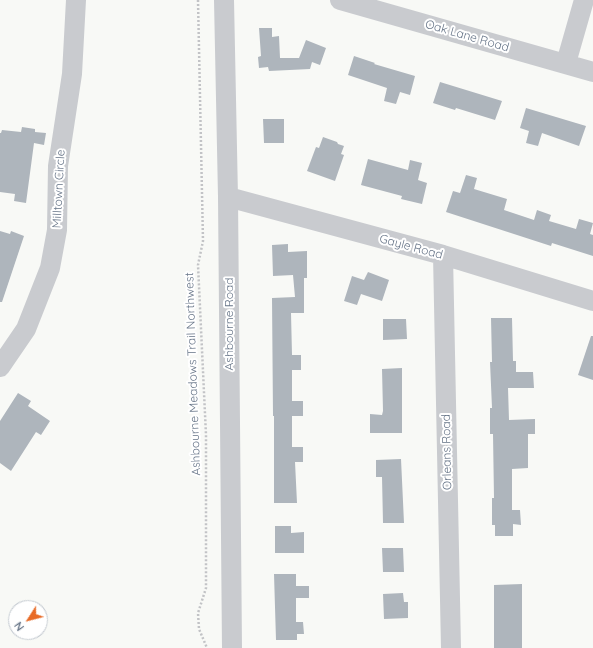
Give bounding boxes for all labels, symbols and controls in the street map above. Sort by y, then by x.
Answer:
street label: Oak Lane Road [423,17,511,55]
street label: Milltown Circle [50,149,68,229]
street label: Gayle Road [378,232,444,262]
street label: Ashbourne Meadows Trail Northwest [182,272,204,476]
street label: Ashbourne Road [222,278,236,370]
street label: Orleans Road [439,414,455,490]
north arrow [8,600,48,640]
text: N [11,619,27,634]

